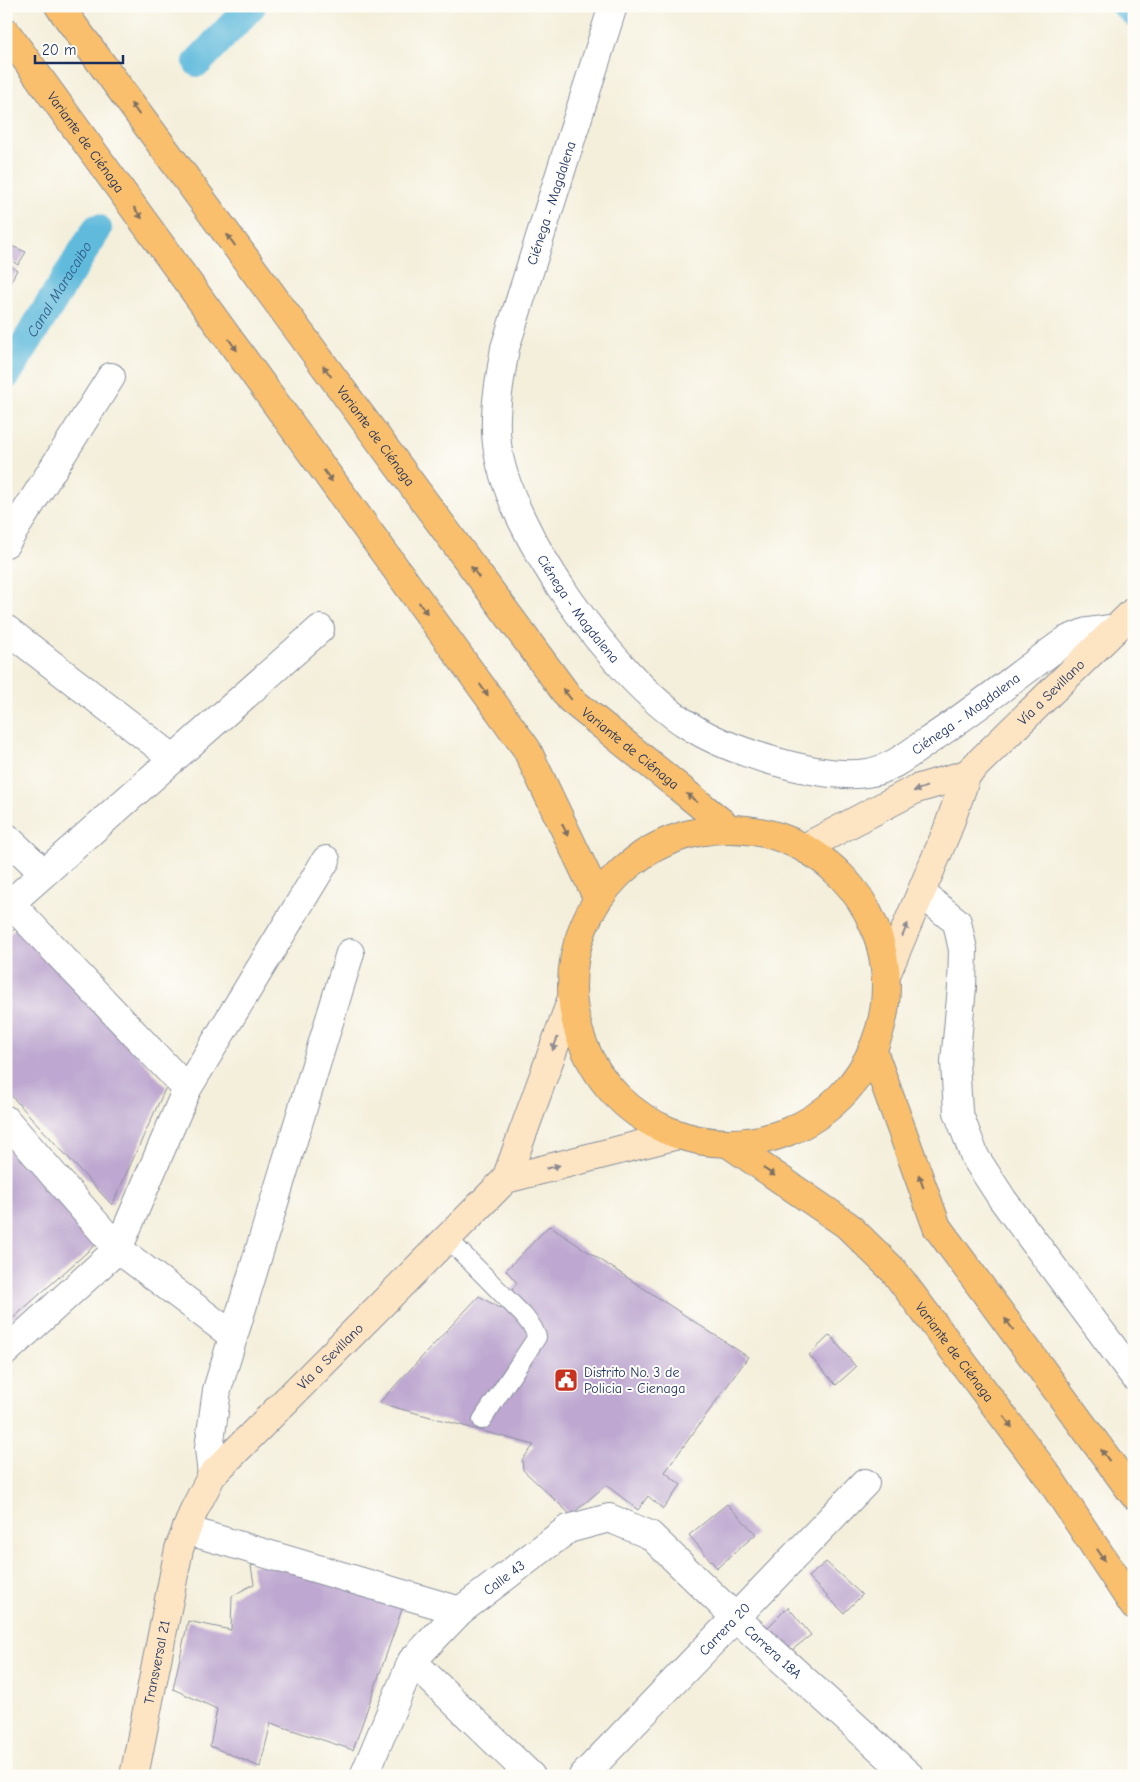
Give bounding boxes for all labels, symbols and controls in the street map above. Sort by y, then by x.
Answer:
scale bar [35,32,122,64]
text: 20 m [42,41,76,59]
street label: Variante de Ciénaga [43,89,128,196]
one-way arrow [130,102,140,116]
street label: Ciénega - Magdalena [523,139,580,267]
one-way arrow [132,206,143,219]
one-way arrow [226,233,236,247]
water label: Canal Maracaibo [23,238,96,340]
one-way arrow [228,338,238,352]
one-way arrow [322,365,333,378]
street label: Variante de Ciénaga [333,383,418,490]
one-way arrow [323,469,333,483]
street label: Ciénega - Magdalena [533,552,623,667]
one-way arrow [470,566,481,579]
one-way arrow [418,601,429,614]
street label: Vía a Sevillano [1014,656,1088,729]
street label: Ciénega - Magdalena [909,670,1024,759]
one-way arrow [478,683,489,696]
one-way arrow [561,688,572,701]
street label: Variante de Ciénaga [578,704,682,793]
one-way arrow [912,785,927,793]
one-way arrow [686,792,699,803]
one-way arrow [561,823,569,837]
one-way arrow [902,923,910,937]
one-way arrow [551,1036,558,1051]
one-way arrow [546,1163,561,1171]
one-way arrow [762,1167,776,1177]
one-way arrow [917,1173,924,1188]
street label: Variante de Ciénaga [911,1299,997,1405]
one-way arrow [1004,1317,1014,1331]
street label: Vía a Sevillano [294,1320,367,1393]
place label: Distrito No. 3 de Policia - Cienaga [584,1364,685,1397]
public building icon: Distrito No. 3 de Policia - Cienaga [553,1367,579,1393]
one-way arrow [1002,1415,1013,1428]
one-way arrow [1100,1448,1110,1462]
one-way arrow [1096,1549,1105,1562]
street label: Calle 43 [480,1557,528,1599]
street label: Carrera 20 [696,1599,754,1659]
street label: Transversal 21 [140,1619,174,1706]
street label: Carrera 18A [741,1622,805,1682]

